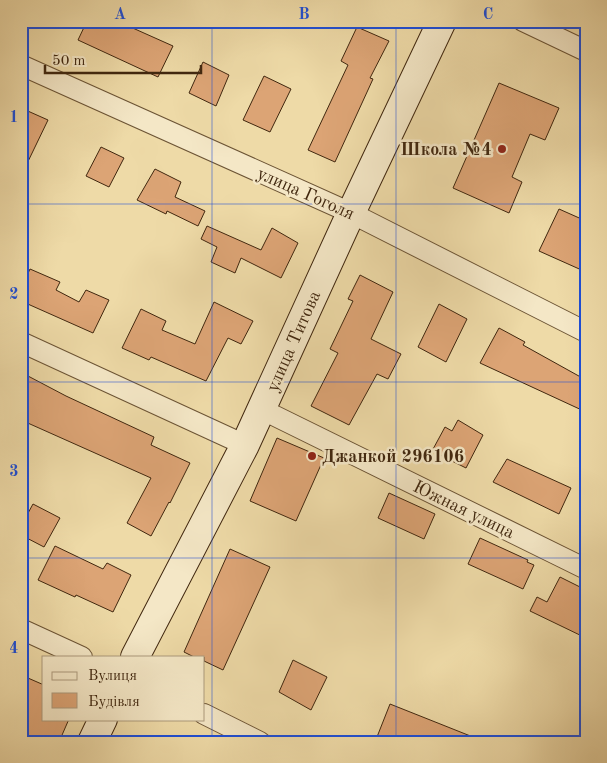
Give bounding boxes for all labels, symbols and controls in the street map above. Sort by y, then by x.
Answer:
text: A [114,7,126,23]
text: B [298,7,310,23]
text: C [483,7,493,23]
scale bar [45,42,201,74]
text: 50 m [52,54,86,69]
text: 1 [9,110,19,126]
place label: Школа №4 [400,141,492,159]
marker: Школа №4 [496,143,508,155]
street label: улица Гоголя [254,164,357,223]
text: 2 [9,287,19,303]
street label: улица Титова [264,288,324,395]
place label: Джанкой 296106 [322,448,464,466]
marker: Джанкой 296106 [306,450,318,462]
text: 3 [9,464,19,480]
street label: Южная улица [410,478,517,542]
text: 4 [9,641,19,657]
legend [42,656,205,720]
text: Вулиця [88,669,137,684]
text: Будівля [88,695,140,710]

